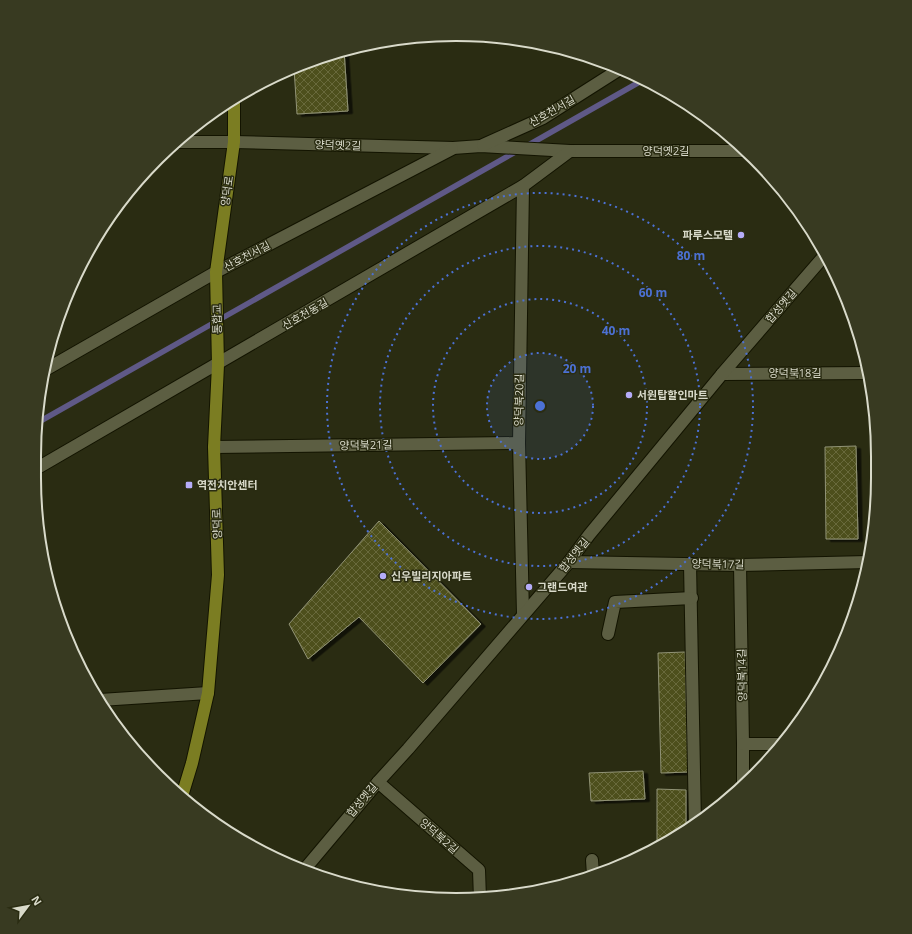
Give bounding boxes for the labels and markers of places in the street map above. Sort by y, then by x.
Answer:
place label: 파루스모텔 [682,227,733,242]
marker: 파루스모텔 [736,230,746,240]
place label: 서원탑할인마트 [637,387,708,402]
marker: 서원탑할인마트 [624,390,634,400]
centre of rings [533,399,547,413]
place label: 역전치안센터 [197,477,258,492]
marker: 역전치안센터 [184,480,194,490]
place label: 신우빌리지아파트 [391,568,472,583]
marker: 신우빌리지아파트 [378,571,388,581]
place label: 그랜드여관 [537,579,588,594]
marker: 그랜드여관 [524,582,534,592]

